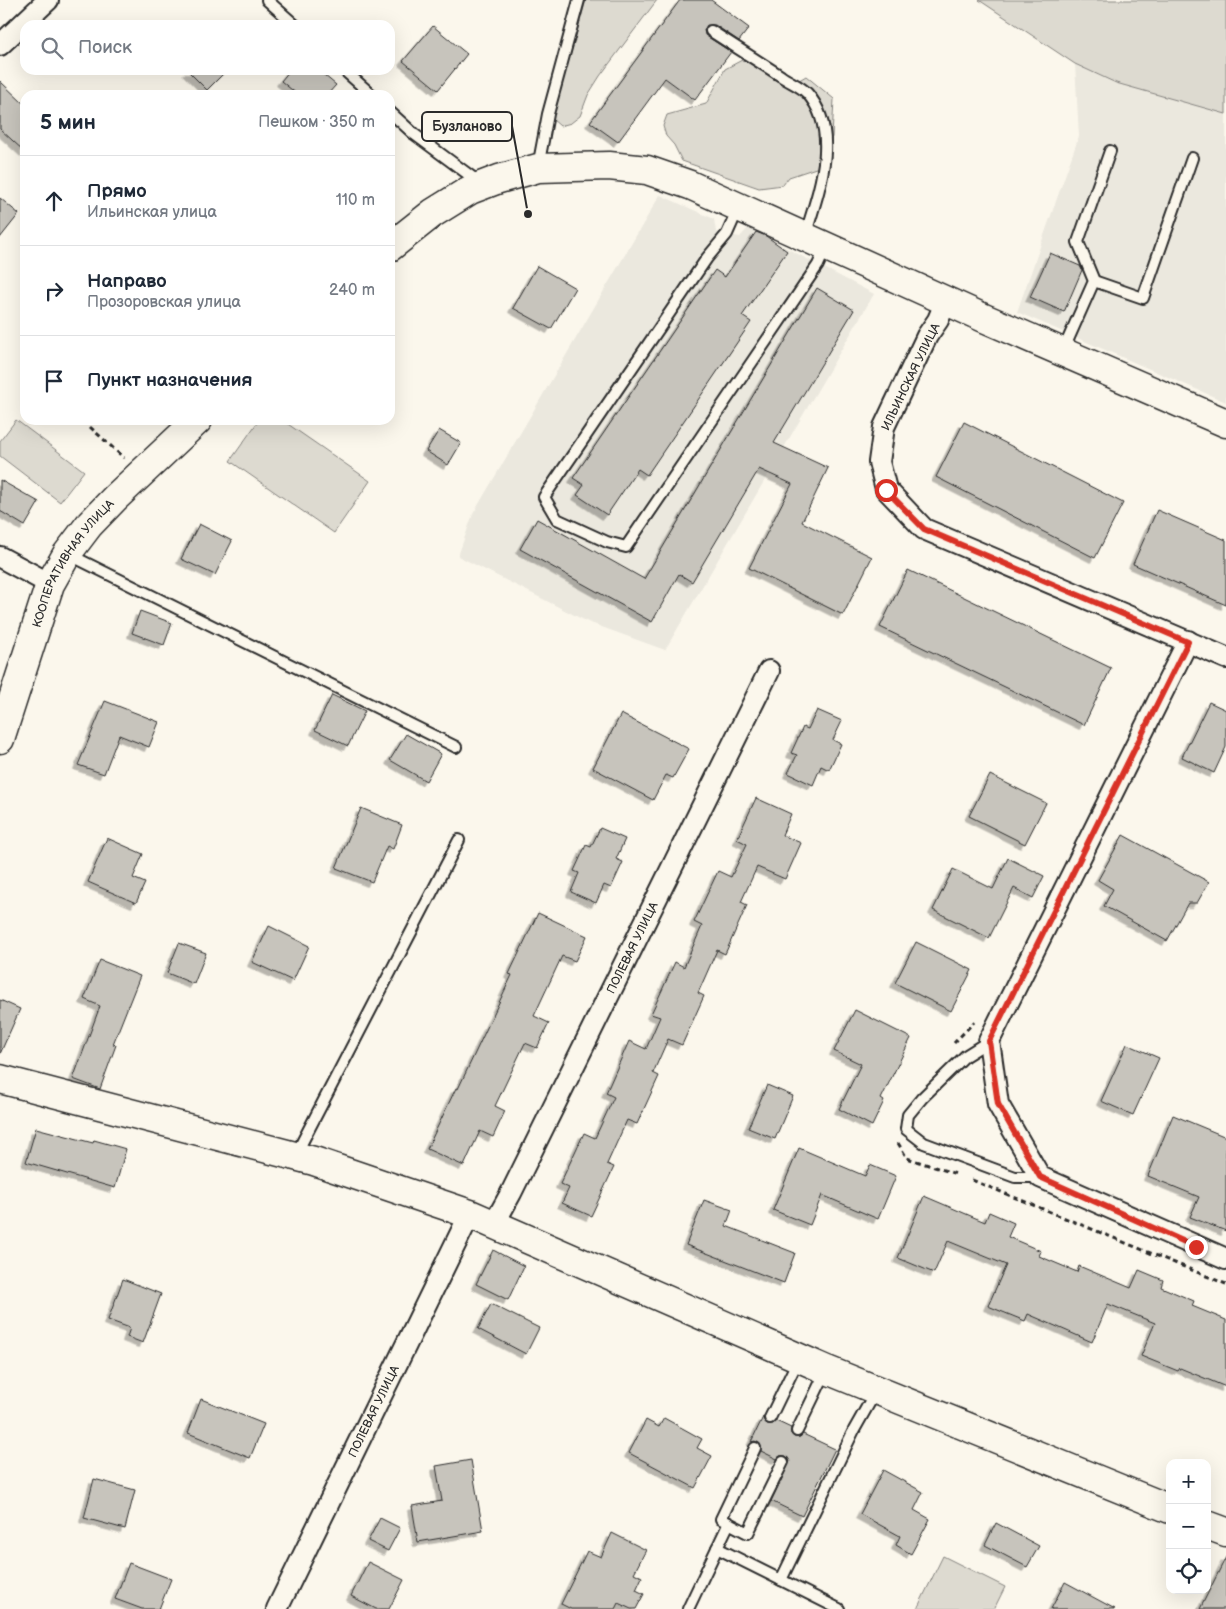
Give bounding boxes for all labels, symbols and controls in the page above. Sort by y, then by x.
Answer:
search box [20,20,395,75]
icon: search [38,34,66,62]
text: Поиск [78,36,132,59]
text: 5 мин [40,110,96,135]
callout: Бузланово [422,112,512,141]
text: Пешком · 350 m [258,113,375,132]
text: Бузланово [432,118,502,135]
text: Прямо [87,180,147,203]
icon: ahead [40,187,68,215]
text: 110 m [336,191,375,210]
text: Ильинская улица [87,203,217,222]
text: Направо [87,270,167,293]
icon: right [40,277,68,305]
text: 240 m [329,281,375,300]
text: Прозоровская улица [87,293,241,312]
street label: ИЛЬИНСКАЯ УЛИЦА [878,320,944,433]
icon: arrive [40,367,68,395]
text: Пункт назначения [87,369,252,392]
route start [875,479,898,502]
street label: КООПЕРАТИВНАЯ УЛИЦА [29,496,118,629]
street label: ПОЛЕВАЯ УЛИЦА [603,899,661,996]
route end [1185,1236,1208,1259]
street label: ПОЛЕВАЯ УЛИЦА [345,1362,403,1460]
map controls [1166,1459,1211,1594]
button: + [1166,1459,1211,1504]
button: − [1166,1504,1211,1549]
button: locate [1166,1549,1211,1594]

